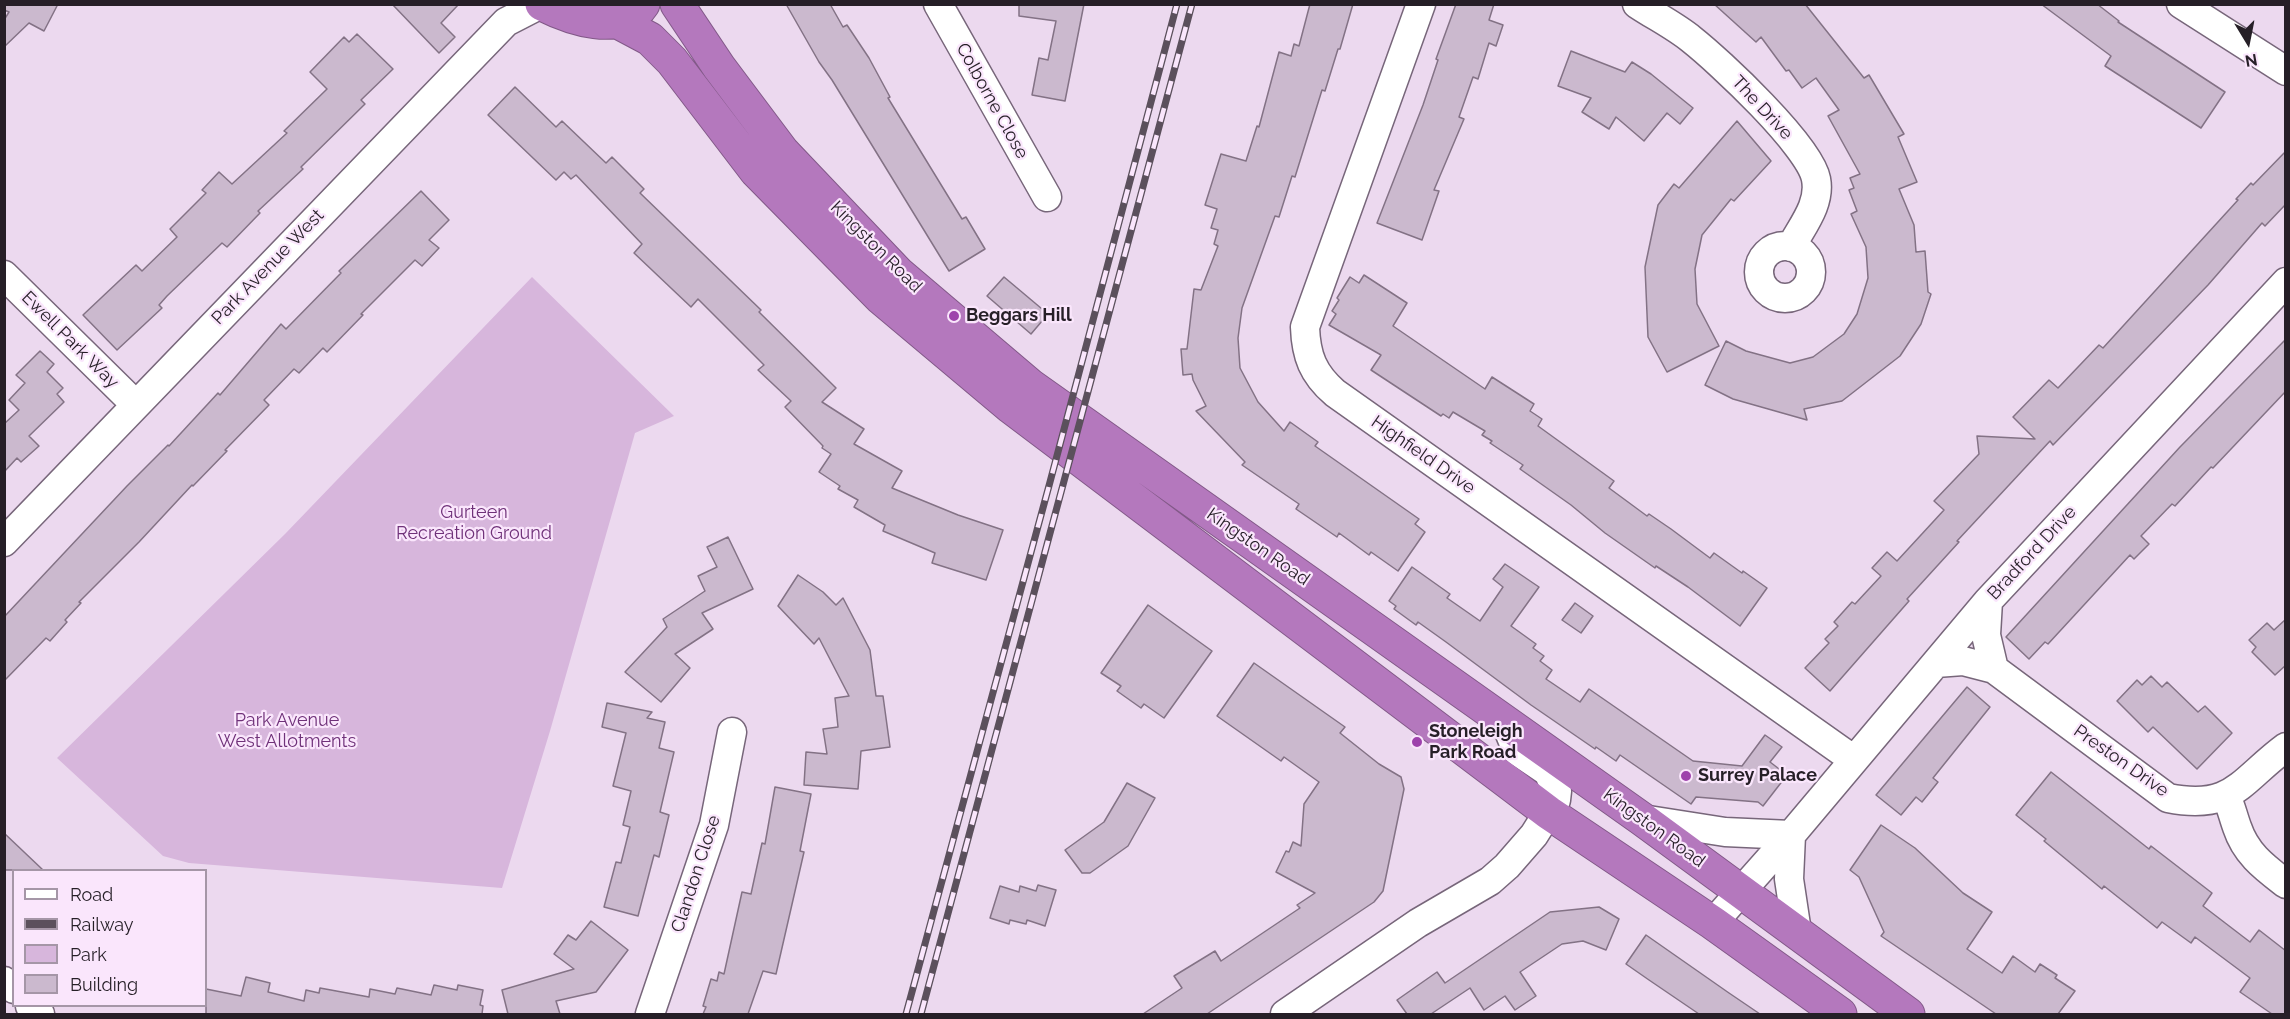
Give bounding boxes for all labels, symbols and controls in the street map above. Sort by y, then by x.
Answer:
north arrow [2218,12,2278,72]
street label: Colborne Close [951,39,1033,163]
text: N [2244,50,2259,71]
street label: The Drive [1727,72,1797,144]
street label: Kingston Road [826,197,926,297]
street label: Park Avenue West [207,205,329,329]
street label: Ewell Park Way [17,287,123,393]
place label: Beggars Hill [966,305,1072,327]
marker: Beggars Hill [947,309,961,323]
street label: Highfield Drive [1367,411,1479,499]
park label: Gurteen Recreation Ground [396,502,552,544]
street label: Bradford Drive [1983,502,2081,604]
street label: Kingston Road [1202,504,1314,590]
park label: Park Avenue West Allotments [218,710,356,752]
street label: Preston Drive [2069,720,2173,802]
place label: Stoneleigh Park Road [1429,721,1523,764]
marker: Stoneleigh Park Road [1410,735,1424,749]
place label: Surrey Palace [1698,765,1817,787]
marker: Surrey Palace [1679,769,1693,783]
street label: Kingston Road [1599,784,1709,872]
street label: Clandon Close [667,813,725,935]
legend [12,869,207,1007]
text: Road [70,884,113,905]
text: Railway [70,914,134,935]
text: Park [70,944,107,965]
text: Building [70,974,138,995]

